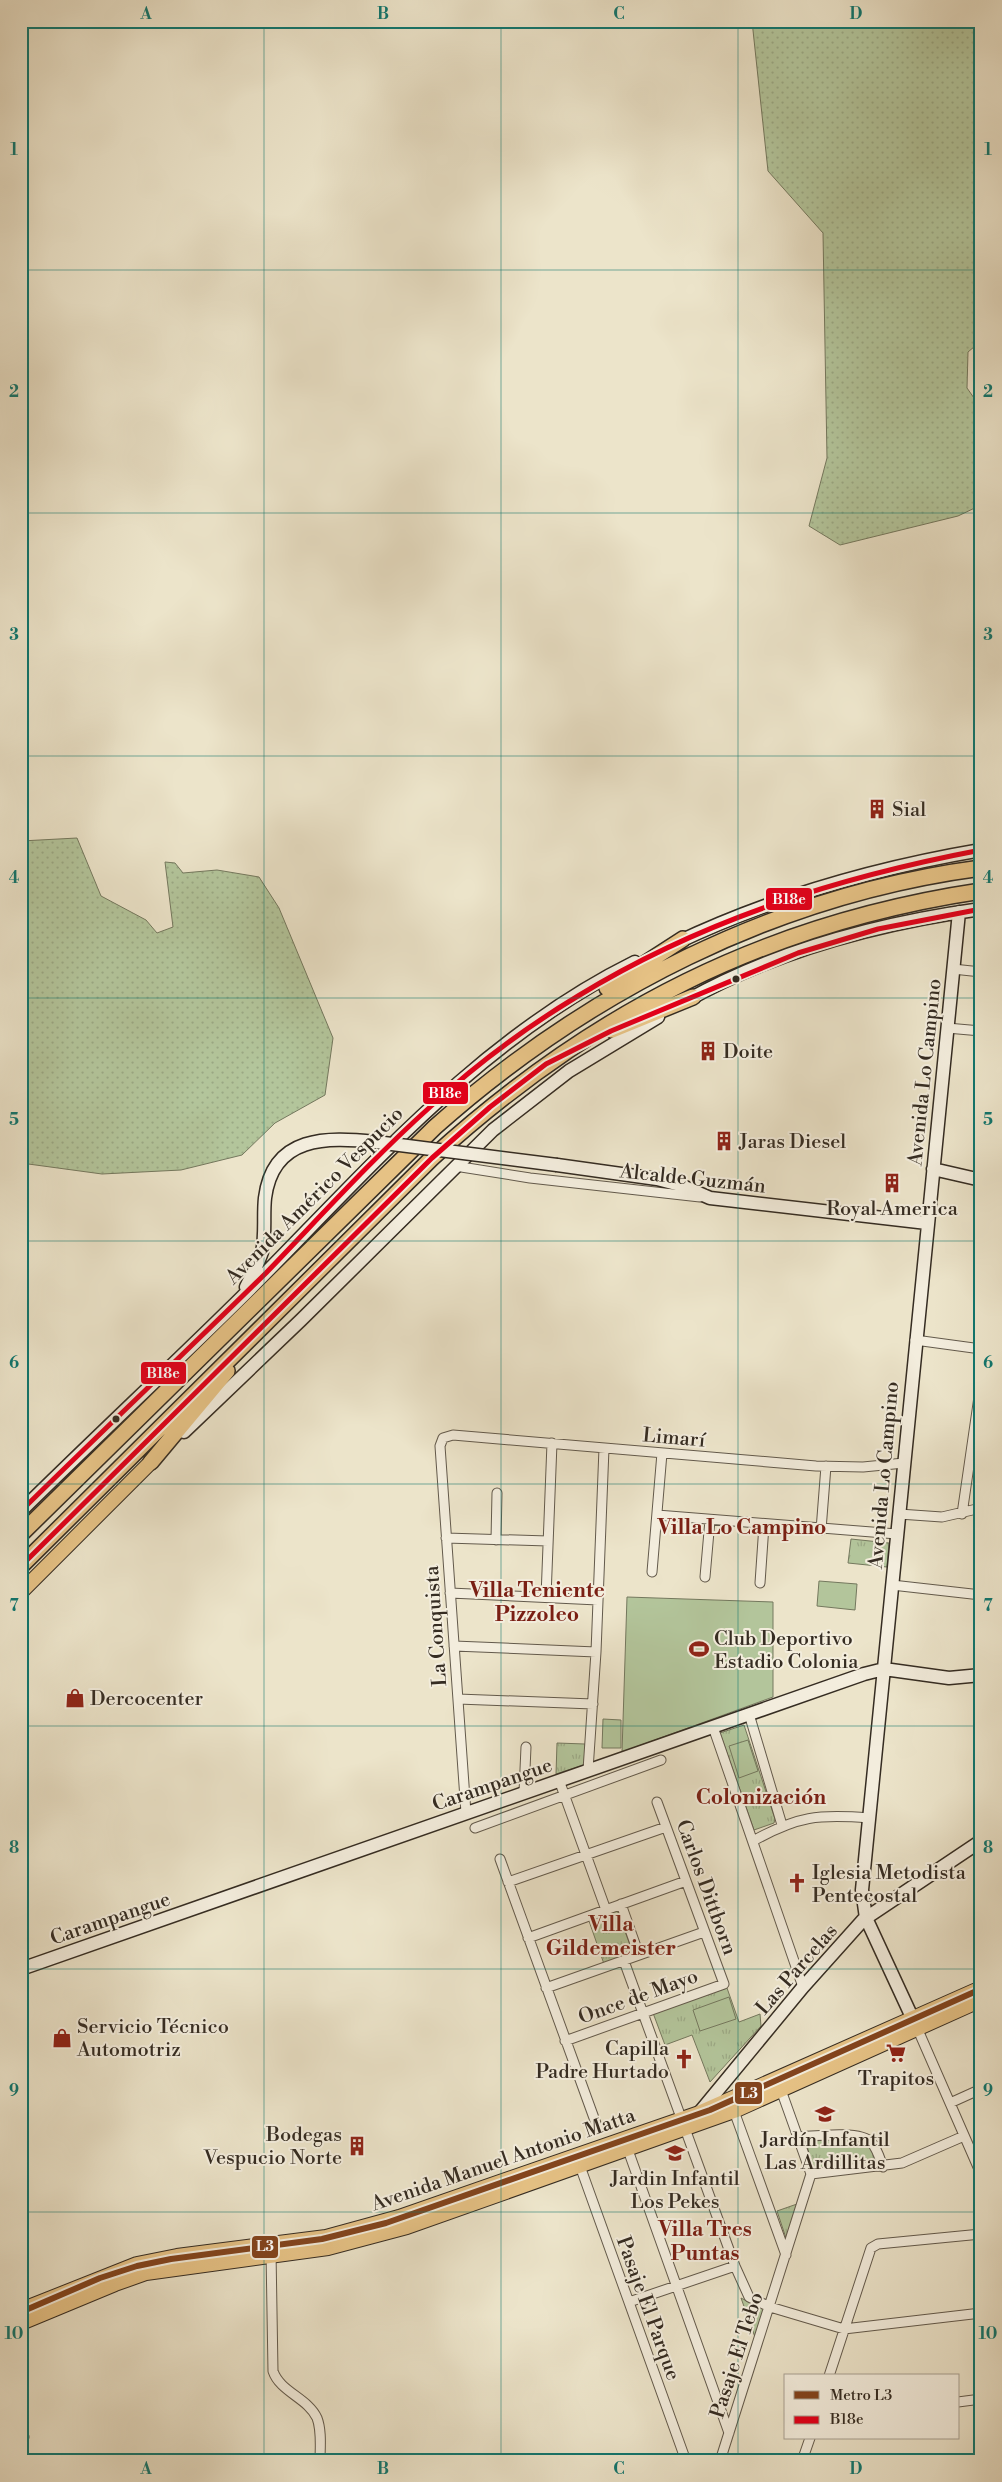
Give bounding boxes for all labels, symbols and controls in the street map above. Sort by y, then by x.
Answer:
text: A [139,4,152,24]
text: B [377,4,389,24]
text: C [613,4,625,24]
text: D [850,4,863,24]
text: 1 [10,140,18,160]
text: 1 [984,140,992,160]
text: 2 [9,382,19,402]
text: 2 [983,382,993,402]
text: 3 [9,625,19,645]
text: 3 [983,625,993,645]
building icon: Sial [866,798,888,820]
place label: Sial [892,798,926,823]
text: 4 [9,868,20,888]
text: 4 [983,868,994,888]
line badge: B18e [765,887,813,911]
text: B18e [772,891,806,909]
unlabelled marker [731,974,741,984]
street label: Avenida Lo Campino [903,977,948,1168]
building icon: Doite [697,1040,719,1062]
place label: Doite [723,1040,773,1065]
line badge: B18e [422,1081,469,1105]
text: B18e [428,1085,462,1103]
street label: Avenida Américo Vespucio [220,1102,409,1291]
text: 5 [9,1110,19,1130]
text: 5 [983,1110,993,1130]
building icon: Jaras Diesel [713,1130,735,1152]
place label: Jaras Diesel [738,1130,846,1155]
street label: Alcalde Guzmán [618,1159,767,1200]
building icon: Royal America [881,1172,903,1194]
place label: Royal America [826,1197,959,1222]
text: 6 [9,1353,19,1373]
text: 6 [983,1353,993,1373]
line badge: B18e [140,1361,187,1385]
text: B18e [146,1365,180,1383]
street label: Avenida Lo Campino [864,1380,905,1571]
unlabelled marker [111,1414,121,1424]
street label: Limarí [641,1423,708,1454]
district label: Villa Lo Campino [657,1515,826,1541]
street label: La Conquista [420,1564,453,1687]
district label: Villa Teniente Pizzoleo [468,1578,605,1628]
text: 7 [9,1596,19,1616]
text: 7 [983,1596,993,1616]
place label: Club Deportivo Estadio Colonia [714,1627,859,1675]
sports icon: Club Deportivo Estadio Colonia [688,1638,710,1660]
shop icon: Dercocenter [64,1687,86,1709]
place label: Dercocenter [90,1687,204,1712]
street label: Carampangue [429,1753,556,1818]
district label: Colonización [696,1785,826,1811]
street label: Carlos Dittborn [670,1816,742,1959]
text: 8 [9,1838,19,1858]
text: 8 [983,1838,993,1858]
place label: Iglesia Metodista Pentecostal [812,1861,967,1909]
church icon: Iglesia Metodista Pentecostal [786,1872,808,1894]
street label: Carampangue [47,1887,174,1952]
district label: Villa Gildemeister [546,1912,676,1962]
street label: Las Parcelas [751,1919,843,2021]
street label: Once de Mayo [575,1964,702,2031]
place label: Servicio Técnico Automotriz [76,2015,229,2063]
shop icon: Servicio Técnico Automotriz [51,2027,73,2049]
place label: Capilla Padre Hurtado [535,2037,670,2085]
supermarket icon: Trapitos [885,2042,907,2064]
church icon: Capilla Padre Hurtado [673,2048,695,2070]
place label: Trapitos [858,2067,934,2092]
text: 9 [9,2081,19,2101]
line badge: L3 [734,2081,763,2105]
text: 9 [983,2081,993,2101]
text: L3 [740,2085,758,2103]
street label: Avenida Manuel Antonio Matta [367,2103,640,2218]
school or university icon: Jardín Infantil Las Ardillitas [814,2103,836,2125]
place label: Bodegas Vespucio Norte [202,2123,342,2171]
place label: Jardín Infantil Las Ardillitas [759,2128,890,2176]
building icon: Bodegas Vespucio Norte [346,2135,368,2157]
school or university icon: Jardin Infantil Los Pekes [664,2142,686,2164]
place label: Jardin Infantil Los Pekes [609,2167,740,2215]
district label: Villa Tres Puntas [657,2217,752,2267]
street label: Pasaje El Parque [610,2233,685,2384]
line badge: L3 [251,2235,279,2259]
text: L3 [256,2238,274,2256]
street label: Pasaje El Tebo [705,2289,770,2422]
text: 10 [5,2324,23,2344]
text: 10 [979,2324,997,2344]
legend [784,2374,960,2440]
text: Metro L3 [830,2386,892,2405]
text: B18e [829,2410,863,2429]
text: A [139,2459,152,2479]
text: B [377,2459,389,2479]
text: C [613,2459,625,2479]
text: D [850,2459,863,2479]

